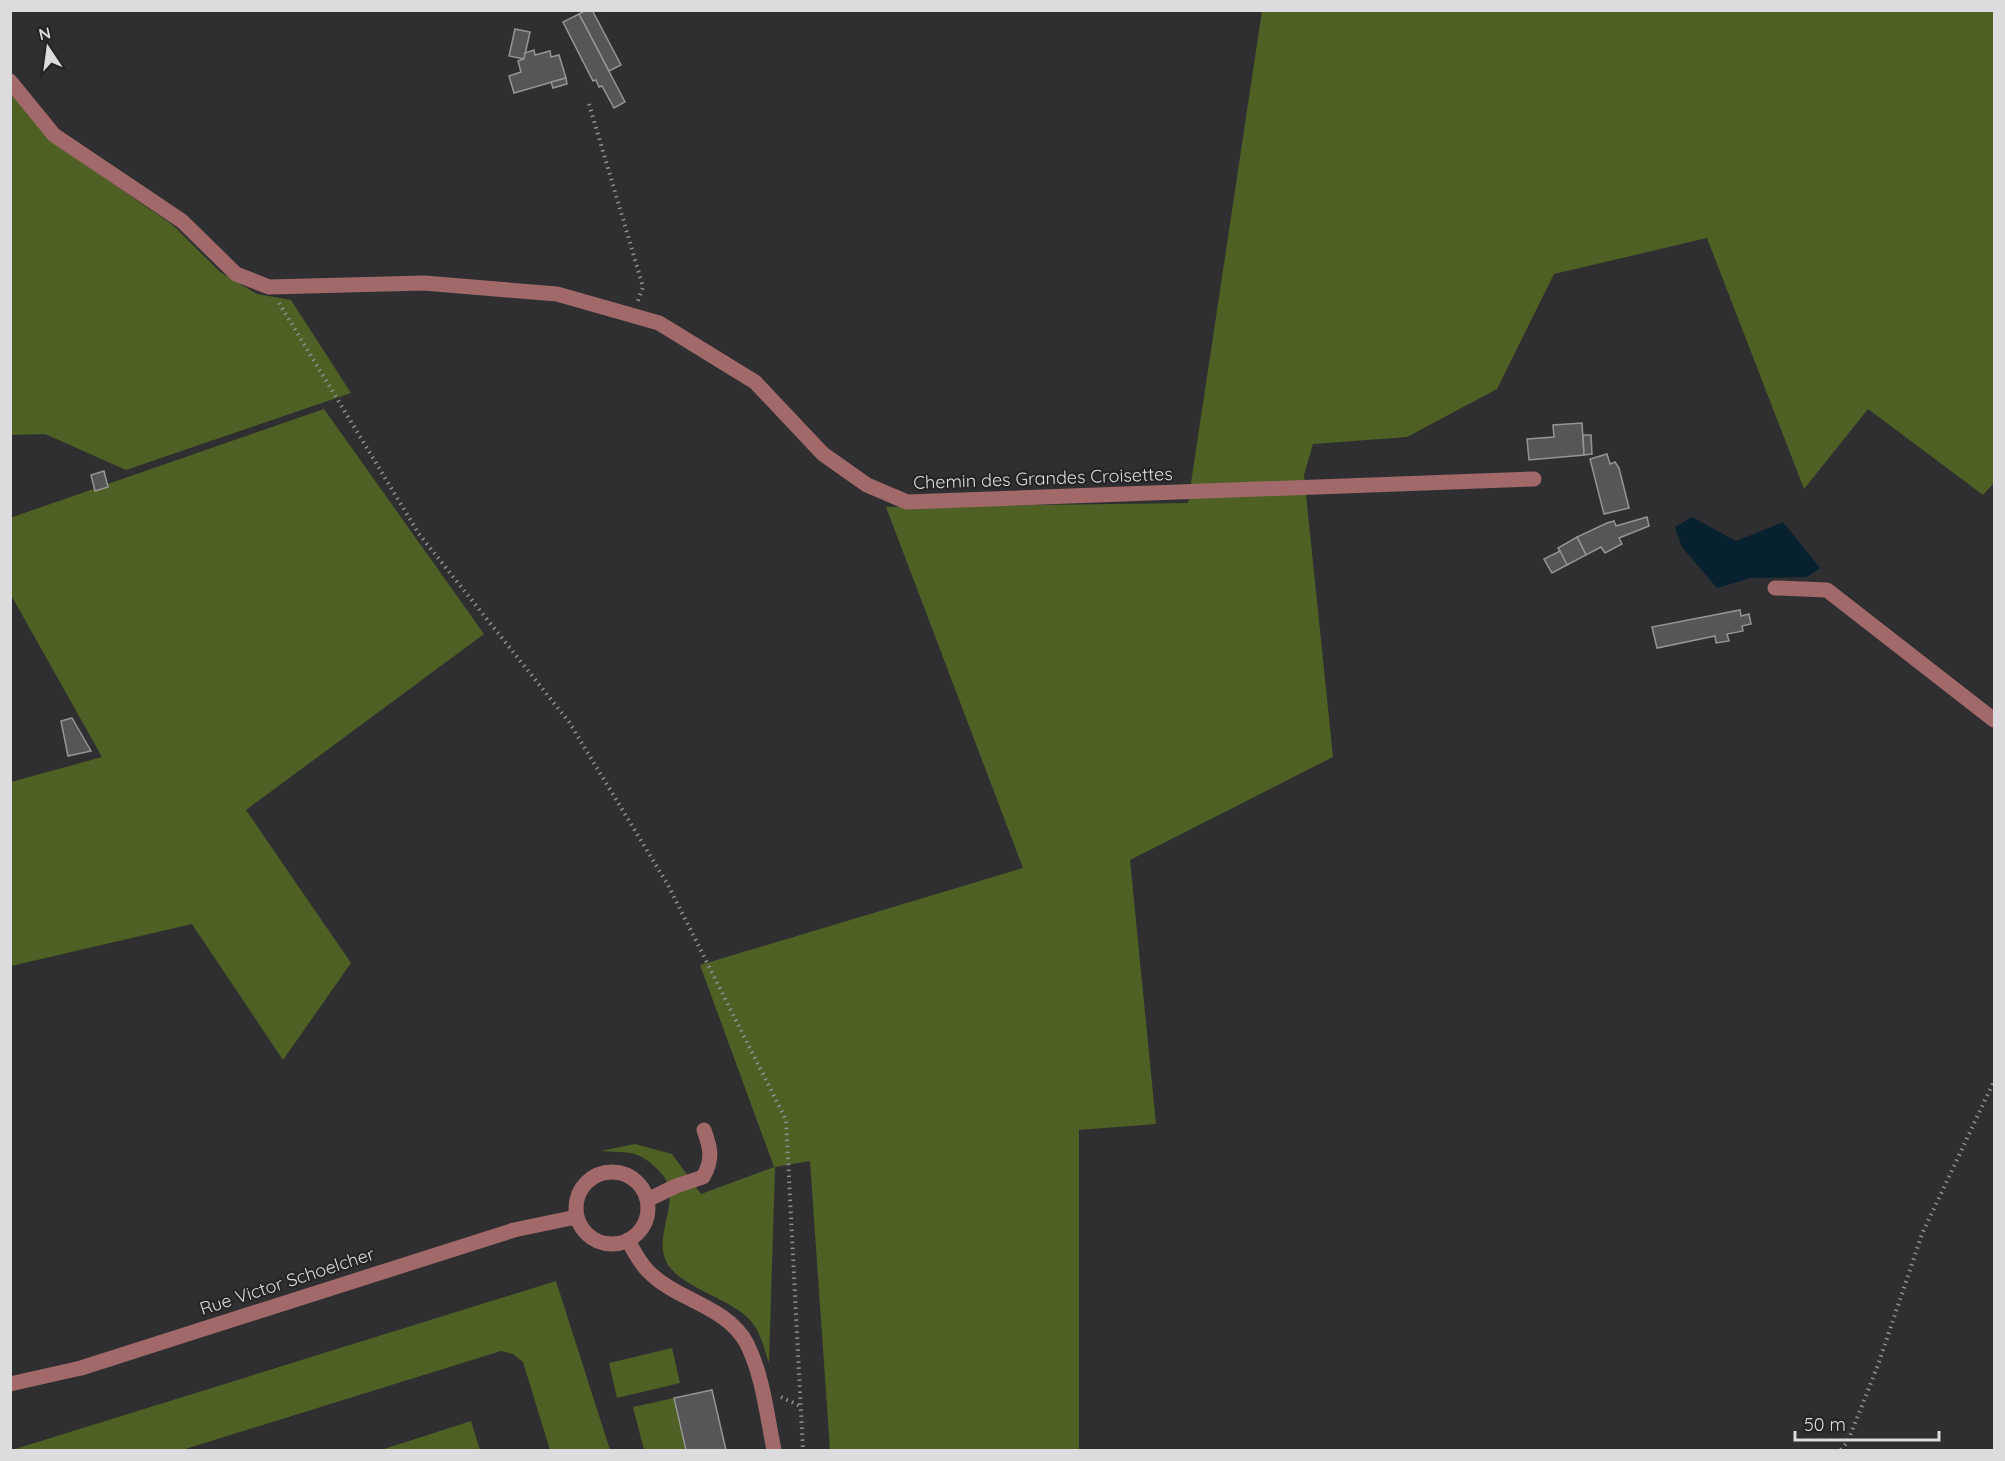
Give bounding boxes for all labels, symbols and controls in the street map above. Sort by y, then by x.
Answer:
north arrow [18,18,78,78]
text: N [37,22,53,44]
street label: Chemin des Grandes Croisettes [913,462,1173,494]
street label: Rue Victor Schoelcher [197,1242,377,1320]
scale bar [1795,1404,1939,1442]
text: 50 m [1804,1413,1846,1436]

